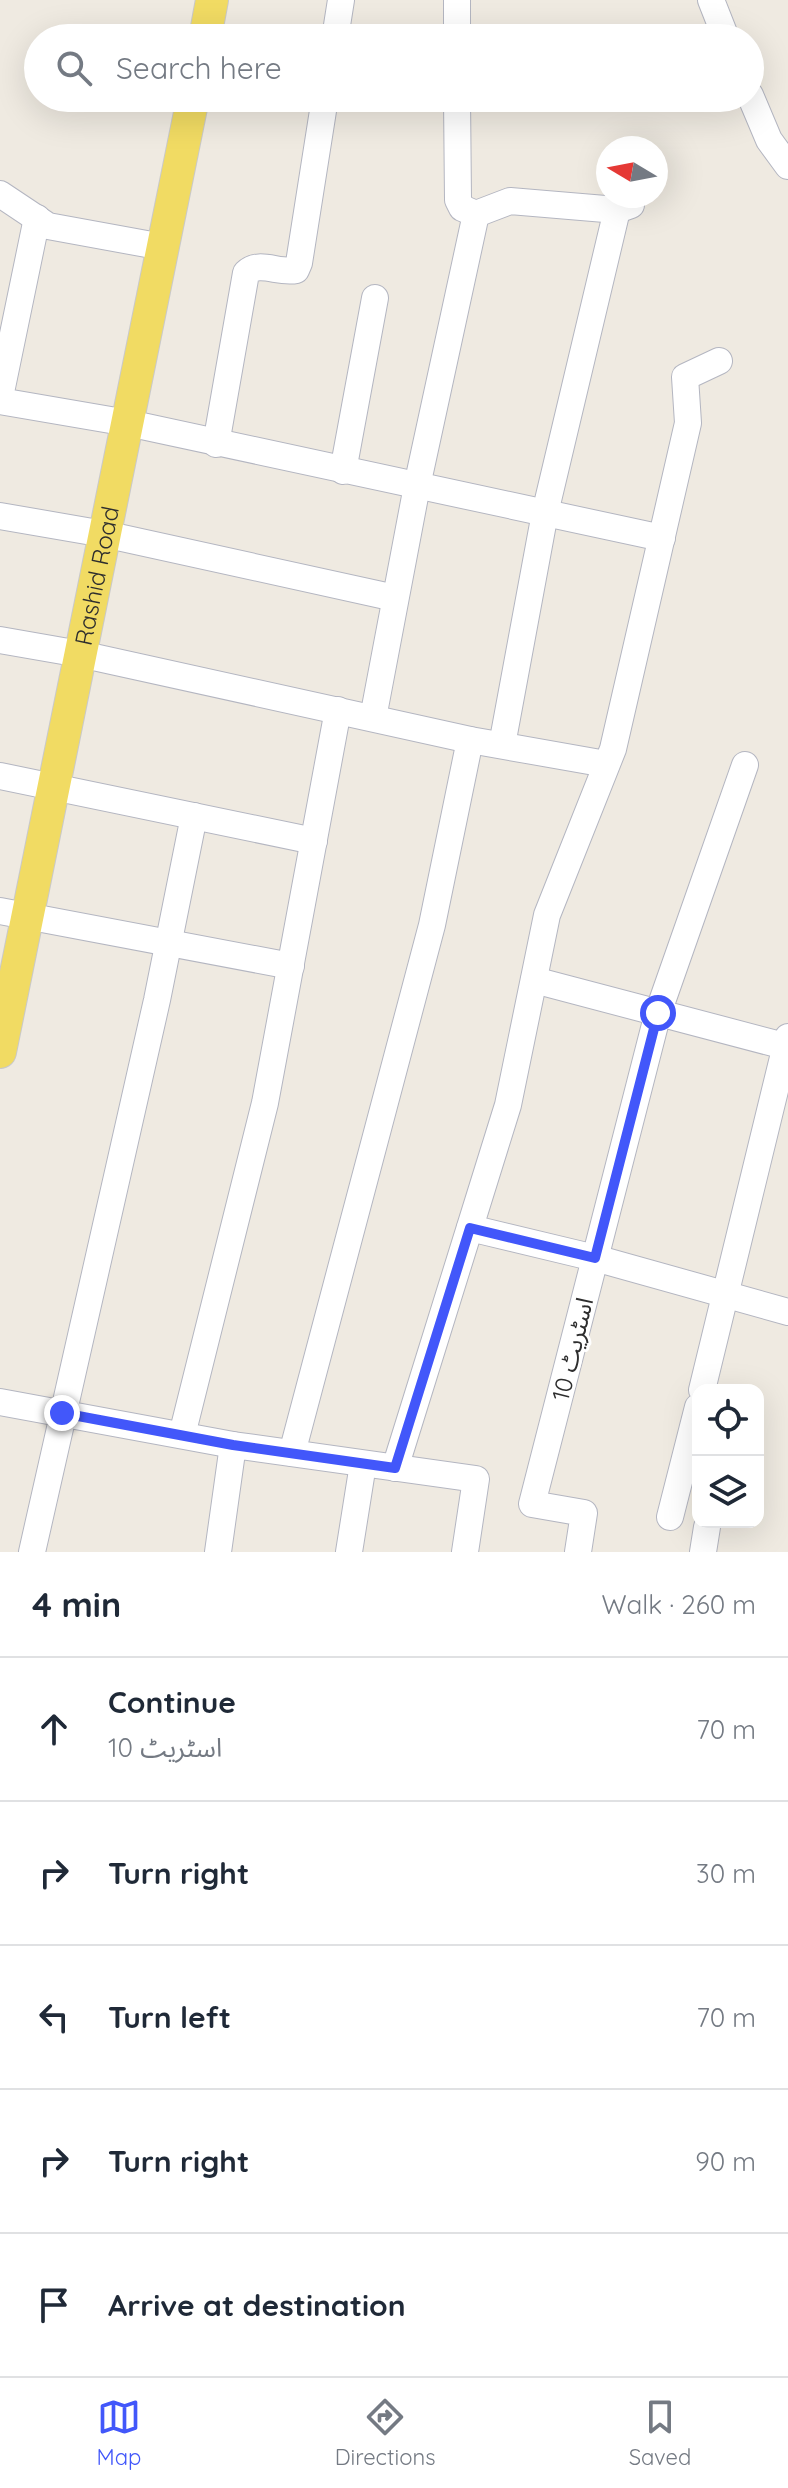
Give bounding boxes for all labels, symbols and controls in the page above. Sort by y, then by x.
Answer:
search box [24,24,764,112]
icon: search [52,46,96,90]
text: Search here [116,49,282,87]
north arrow [596,136,668,208]
street label: Rashid Road [68,503,125,648]
route start [640,995,676,1031]
street label: اسٹریٹ 10 [545,1294,599,1404]
map controls [692,1384,764,1528]
button: locate [692,1384,764,1456]
route end [44,1395,80,1431]
button: layers [692,1456,764,1528]
text: 4 min [32,1583,121,1626]
text: Walk · 260 m [602,1588,756,1621]
text: Continue [108,1683,236,1721]
icon: ahead [32,1707,76,1751]
text: 70 m [696,1713,756,1746]
text: اسٹریٹ 10 [108,1731,222,1764]
icon: right [32,1851,76,1895]
text: Turn right [108,1854,249,1892]
text: 30 m [696,1857,756,1890]
icon: left [32,1995,76,2039]
text: Turn left [108,1998,231,2036]
text: 70 m [696,2001,756,2034]
icon: right [32,2139,76,2183]
text: Turn right [108,2142,249,2180]
text: 90 m [695,2145,756,2178]
icon: arrive [32,2283,76,2327]
text: Arrive at destination [108,2286,406,2324]
tab: Map [97,2395,141,2471]
tab: Directions [335,2395,435,2471]
tab: Saved [629,2395,691,2471]

